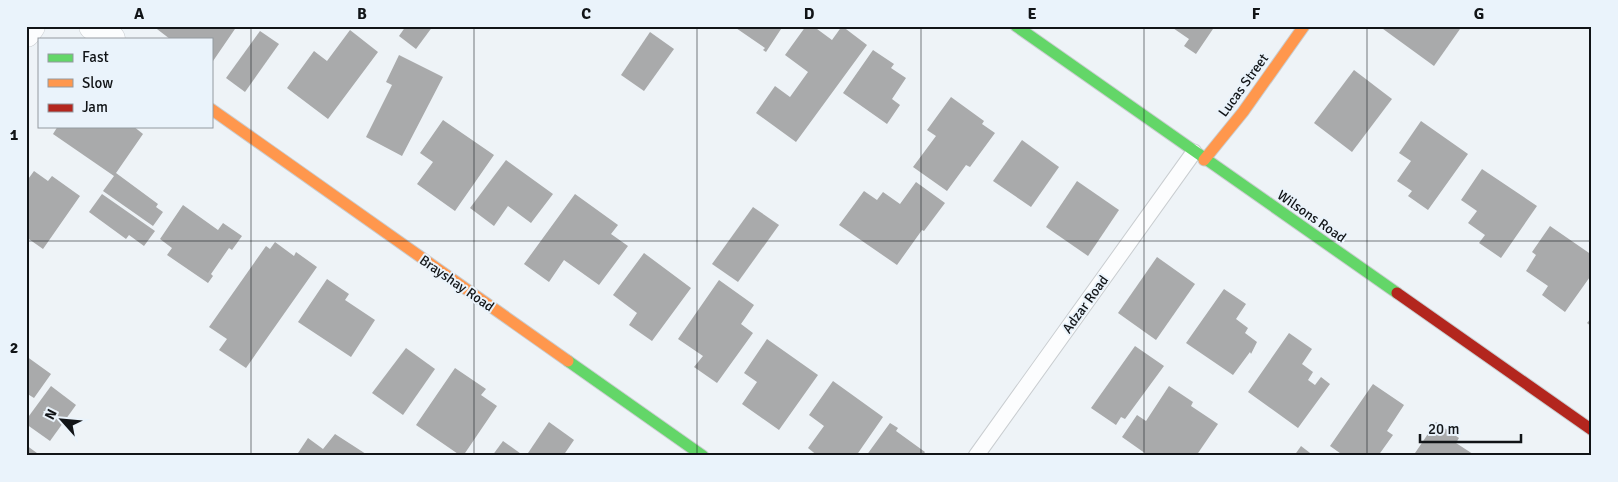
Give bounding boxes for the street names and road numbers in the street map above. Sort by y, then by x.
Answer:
street label: Lucas Street [1215,50,1272,120]
street label: Wilsons Road [1274,186,1349,246]
street label: Brayshay Road [416,251,497,315]
street label: Adzar Road [1059,272,1112,337]

